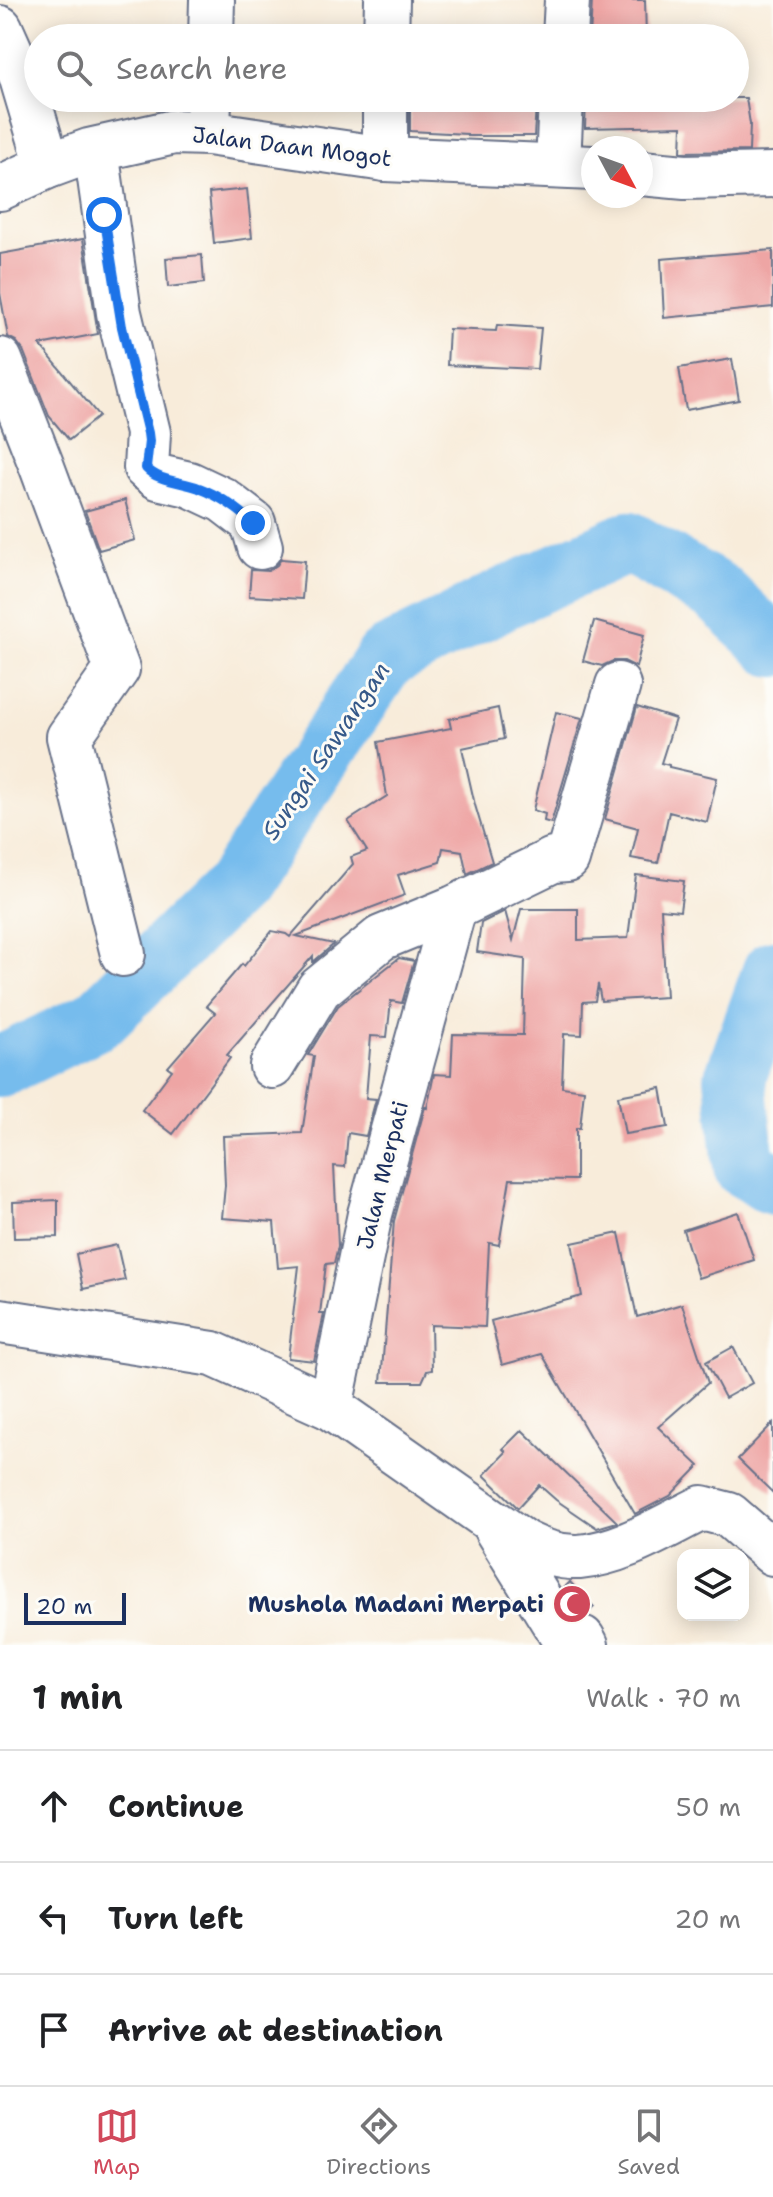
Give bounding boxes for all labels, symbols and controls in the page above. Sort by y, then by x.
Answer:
search box [24,24,749,112]
icon: search [52,46,96,90]
text: Search here [116,48,287,89]
street label: Jalan Daan Mogot [191,120,393,173]
north arrow [581,136,653,208]
route start [86,197,122,233]
route end [235,505,271,541]
water label: Sungai Sawangan [255,656,397,846]
street label: Jalan Merpati [350,1098,415,1252]
map controls [677,1549,749,1621]
button: layers [677,1549,749,1621]
mosque icon: Mushola Madani Merpati [551,1583,593,1625]
scale bar [24,1589,126,1625]
place label: Mushola Madani Merpati [248,1590,544,1619]
text: 20 m [36,1592,93,1621]
text: 1 min [32,1674,123,1720]
text: Walk · 70 m [586,1680,741,1715]
icon: ahead [32,1784,76,1828]
text: Continue [108,1786,244,1827]
text: 50 m [676,1789,741,1824]
icon: left [32,1896,76,1940]
text: Turn left [108,1898,243,1939]
text: 20 m [674,1901,741,1936]
icon: arrive [32,2008,76,2052]
text: Arrive at destination [108,2010,443,2051]
tab: Map [93,2104,140,2181]
tab: Directions [326,2104,431,2181]
tab: Saved [617,2104,680,2181]

